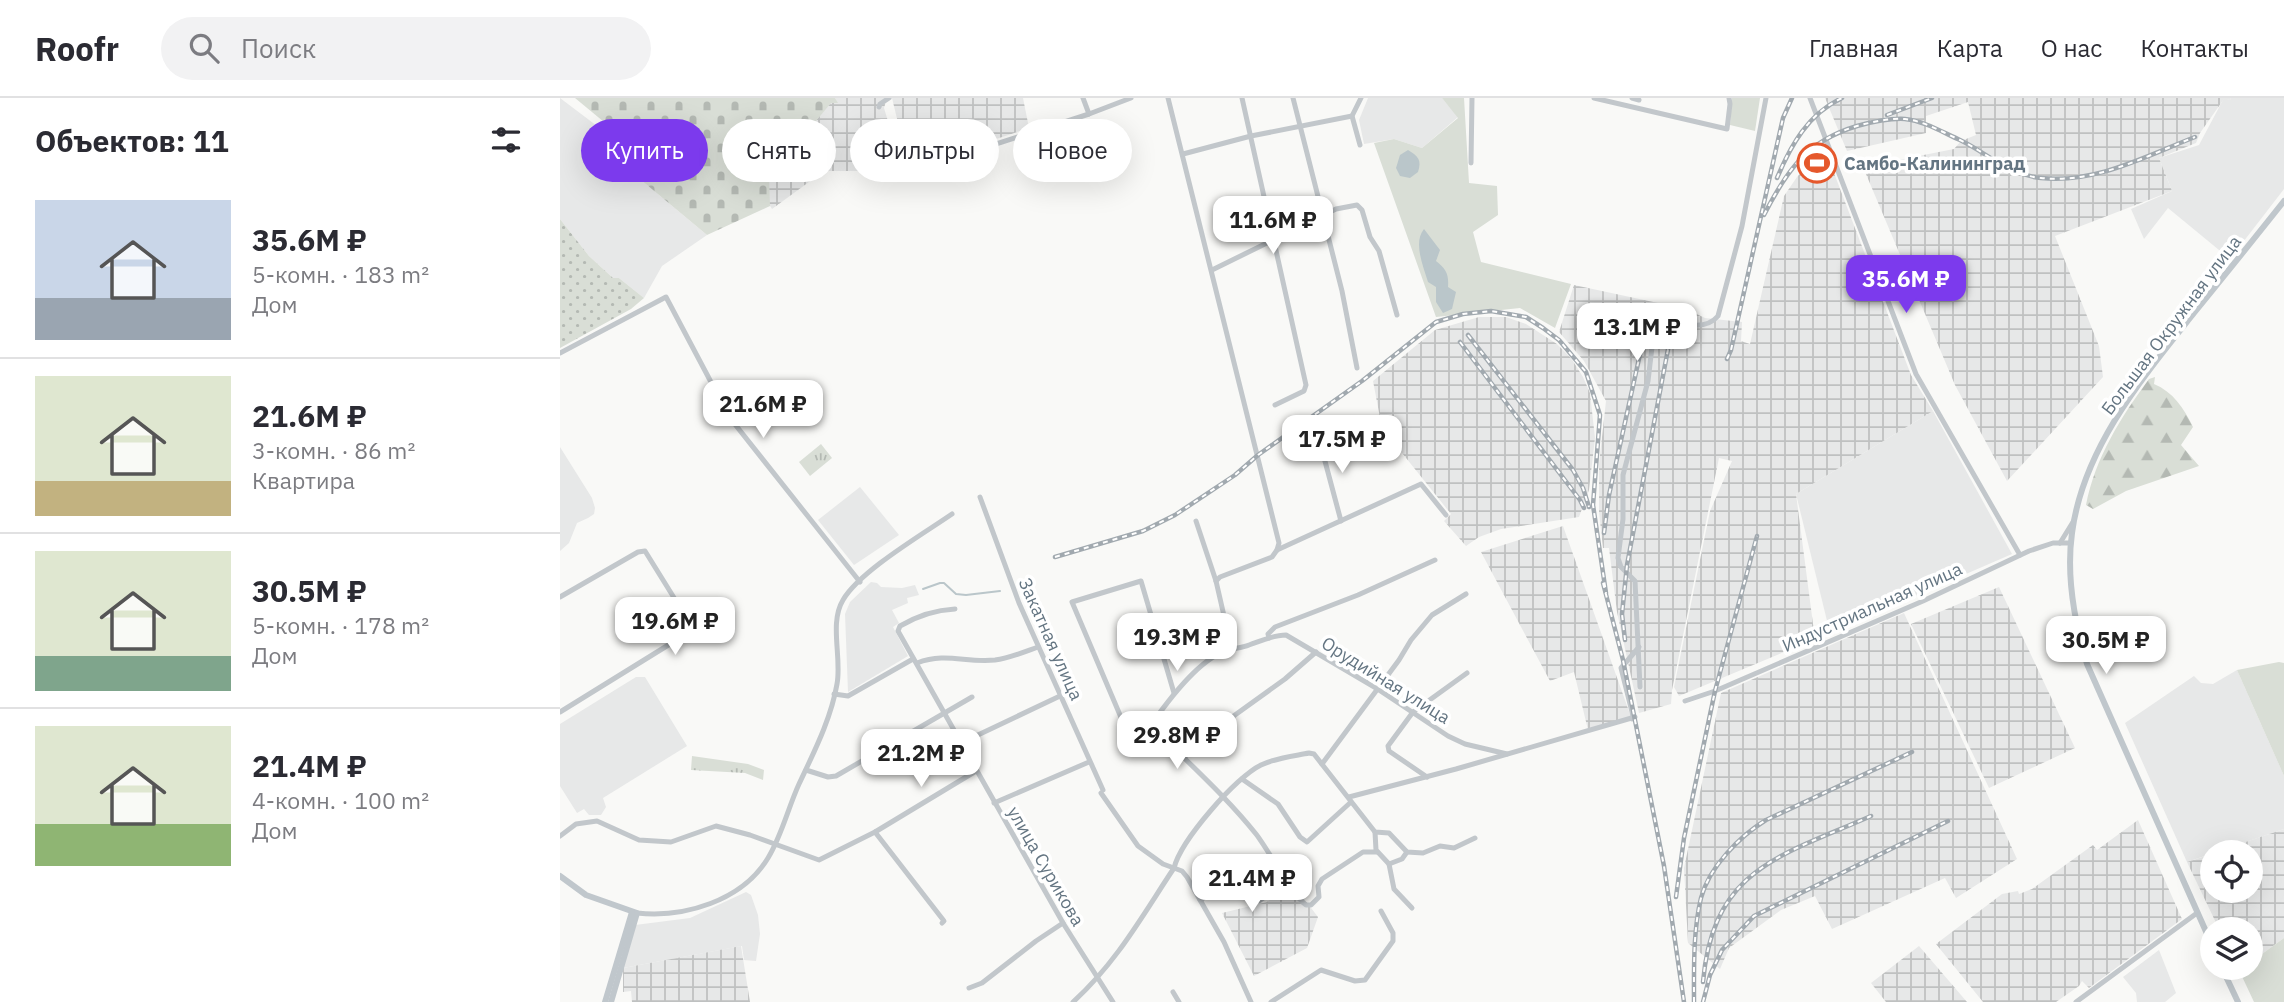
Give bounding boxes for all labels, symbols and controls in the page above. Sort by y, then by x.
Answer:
search box [161,17,651,80]
text: Roofr [35,27,119,70]
icon: search [185,29,223,67]
text: Поиск [241,31,316,65]
text: Главная [1809,32,1899,64]
text: Карта [1937,32,2003,64]
text: О нас [2041,32,2102,64]
text: Контакты [2140,32,2249,64]
chip: Купить [581,119,708,182]
chip: Снять [722,119,836,182]
chip: Фильтры [850,119,999,182]
chip: Новое [1013,119,1132,182]
text: Объектов: 11 [35,121,229,160]
icon: filters [487,121,525,159]
sports icon: Самбо-Калининград [1796,142,1838,184]
place label: Самбо-Калининград [1844,152,2026,175]
pin: 11.6M ₽ [1208,197,1338,256]
text: 11.6M ₽ [1229,204,1317,234]
text: 35.6M ₽ [252,220,367,259]
icon: home [91,228,175,312]
street label: Большая Окружная улица [2096,230,2246,419]
pin: 35.6M ₽ [1841,256,1971,315]
text: 5-комн. · 183 m² [252,259,429,289]
text: 35.6M ₽ [1862,263,1950,293]
text: Дом [252,289,297,319]
pin: 13.1M ₽ [1572,303,1702,363]
text: 13.1M ₽ [1593,311,1681,341]
pin: 21.6M ₽ [698,380,828,440]
text: 21.6M ₽ [719,388,807,418]
text: 21.6M ₽ [252,396,367,435]
icon: home [91,404,175,488]
pin: 17.5M ₽ [1277,416,1407,475]
text: 17.5M ₽ [1298,423,1386,453]
text: 3-комн. · 86 m² [252,435,415,465]
text: Квартира [252,465,355,495]
street label: Индустриальная улица [1778,557,1966,657]
text: 30.5M ₽ [252,571,367,610]
street label: Закатная улица [1014,574,1088,704]
icon: home [91,579,175,663]
pin: 19.6M ₽ [610,598,740,657]
text: 19.6M ₽ [631,605,719,635]
text: 5-комн. · 178 m² [252,610,429,640]
pin: 19.3M ₽ [1112,614,1242,673]
pin: 30.5M ₽ [2041,616,2171,676]
text: 19.3M ₽ [1133,621,1221,651]
text: 30.5M ₽ [2062,624,2150,654]
street label: Орудийная улица [1317,631,1455,729]
text: Дом [252,640,297,670]
pin: 29.8M ₽ [1112,712,1242,771]
text: 29.8M ₽ [1133,719,1221,749]
pin: 21.2M ₽ [856,730,986,789]
text: 21.2M ₽ [877,737,965,767]
text: 21.4M ₽ [252,746,367,785]
icon: home [91,754,175,838]
text: 4-комн. · 100 m² [252,785,429,815]
street label: улица Сурикова [1002,802,1090,930]
text: Дом [252,815,297,845]
map controls [2200,840,2263,980]
button: locate [2200,840,2263,903]
pin: 21.4M ₽ [1187,854,1317,914]
text: 21.4M ₽ [1208,862,1296,892]
button: layers [2200,917,2263,980]

